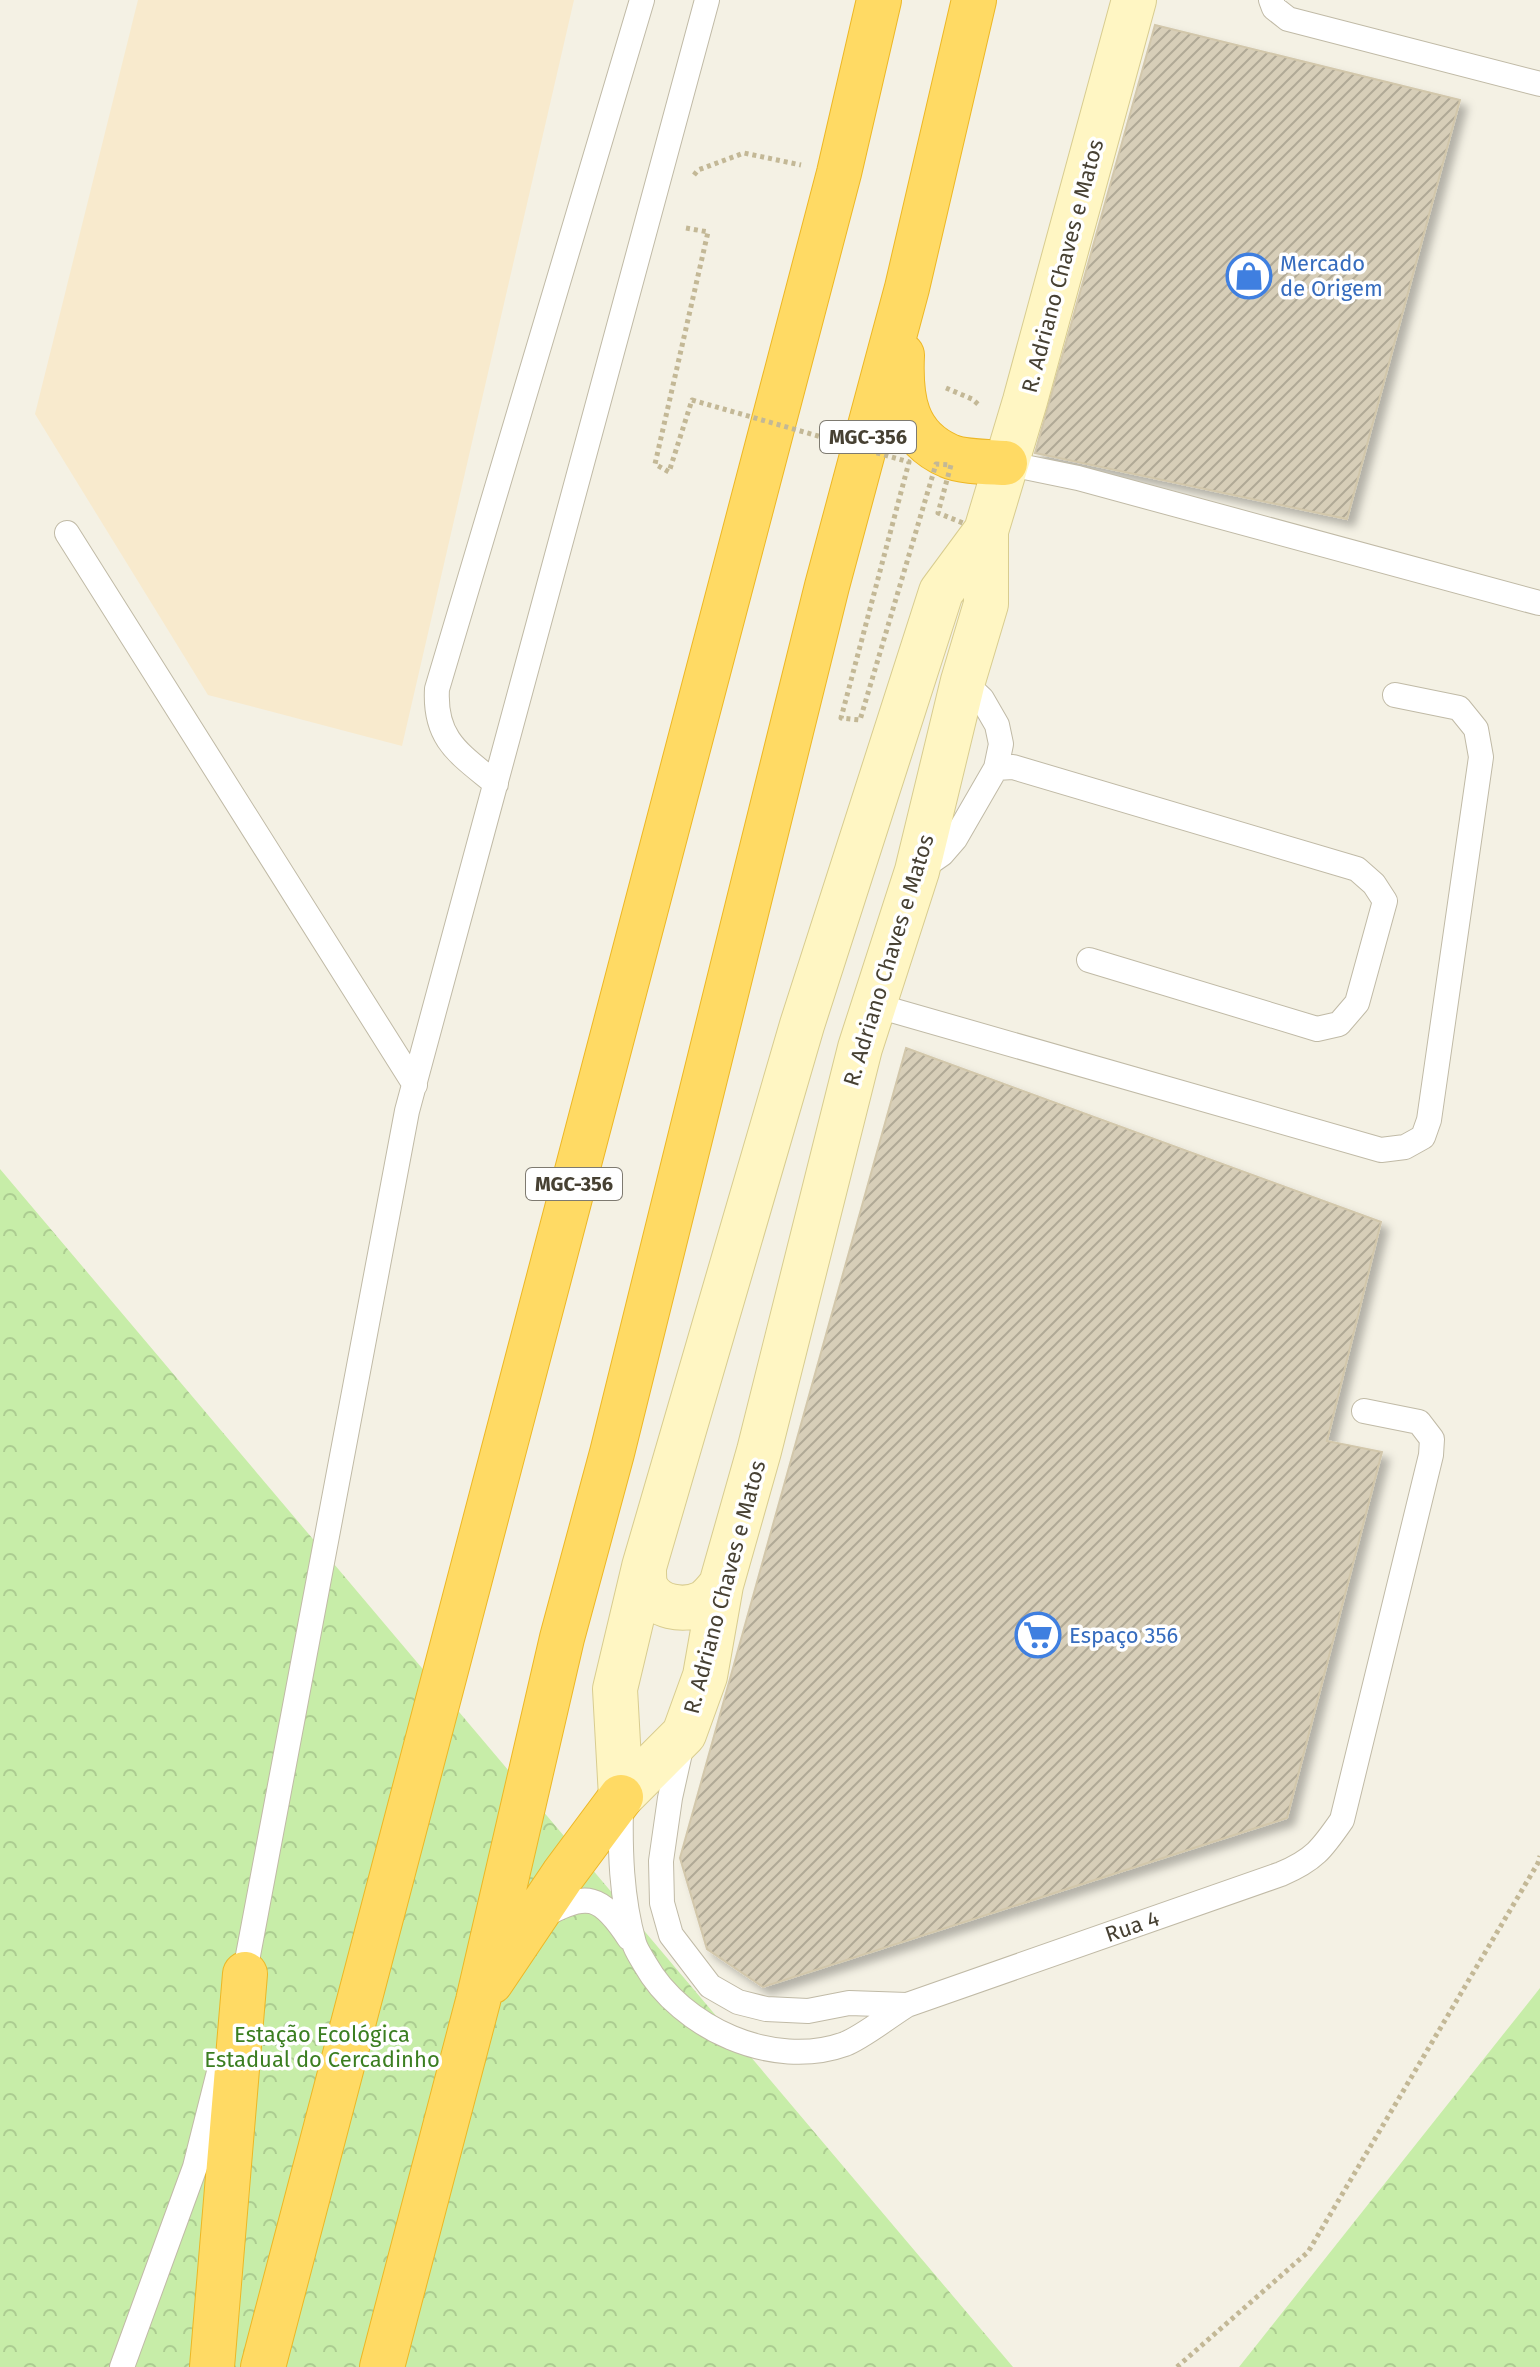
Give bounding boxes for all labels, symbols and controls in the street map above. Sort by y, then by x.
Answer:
street label: R. Adriano Chaves e Matos [1016,136,1109,396]
place label: Mercado de Origem [1280,250,1383,302]
shop icon: Mercado de Origem [1225,252,1273,300]
road number: MGC-356 [820,421,916,453]
street label: R. Adriano Chaves e Matos [837,831,940,1089]
road number: MGC-356 [526,1168,622,1200]
street label: R. Adriano Chaves e Matos [678,1457,771,1717]
supermarket icon: Espaço 356 [1014,1611,1062,1659]
place label: Espaço 356 [1069,1622,1178,1649]
street label: Rua 4 [1101,1905,1163,1948]
park label: Estação Ecológica Estadual do Cercadinho [204,2021,440,2073]

